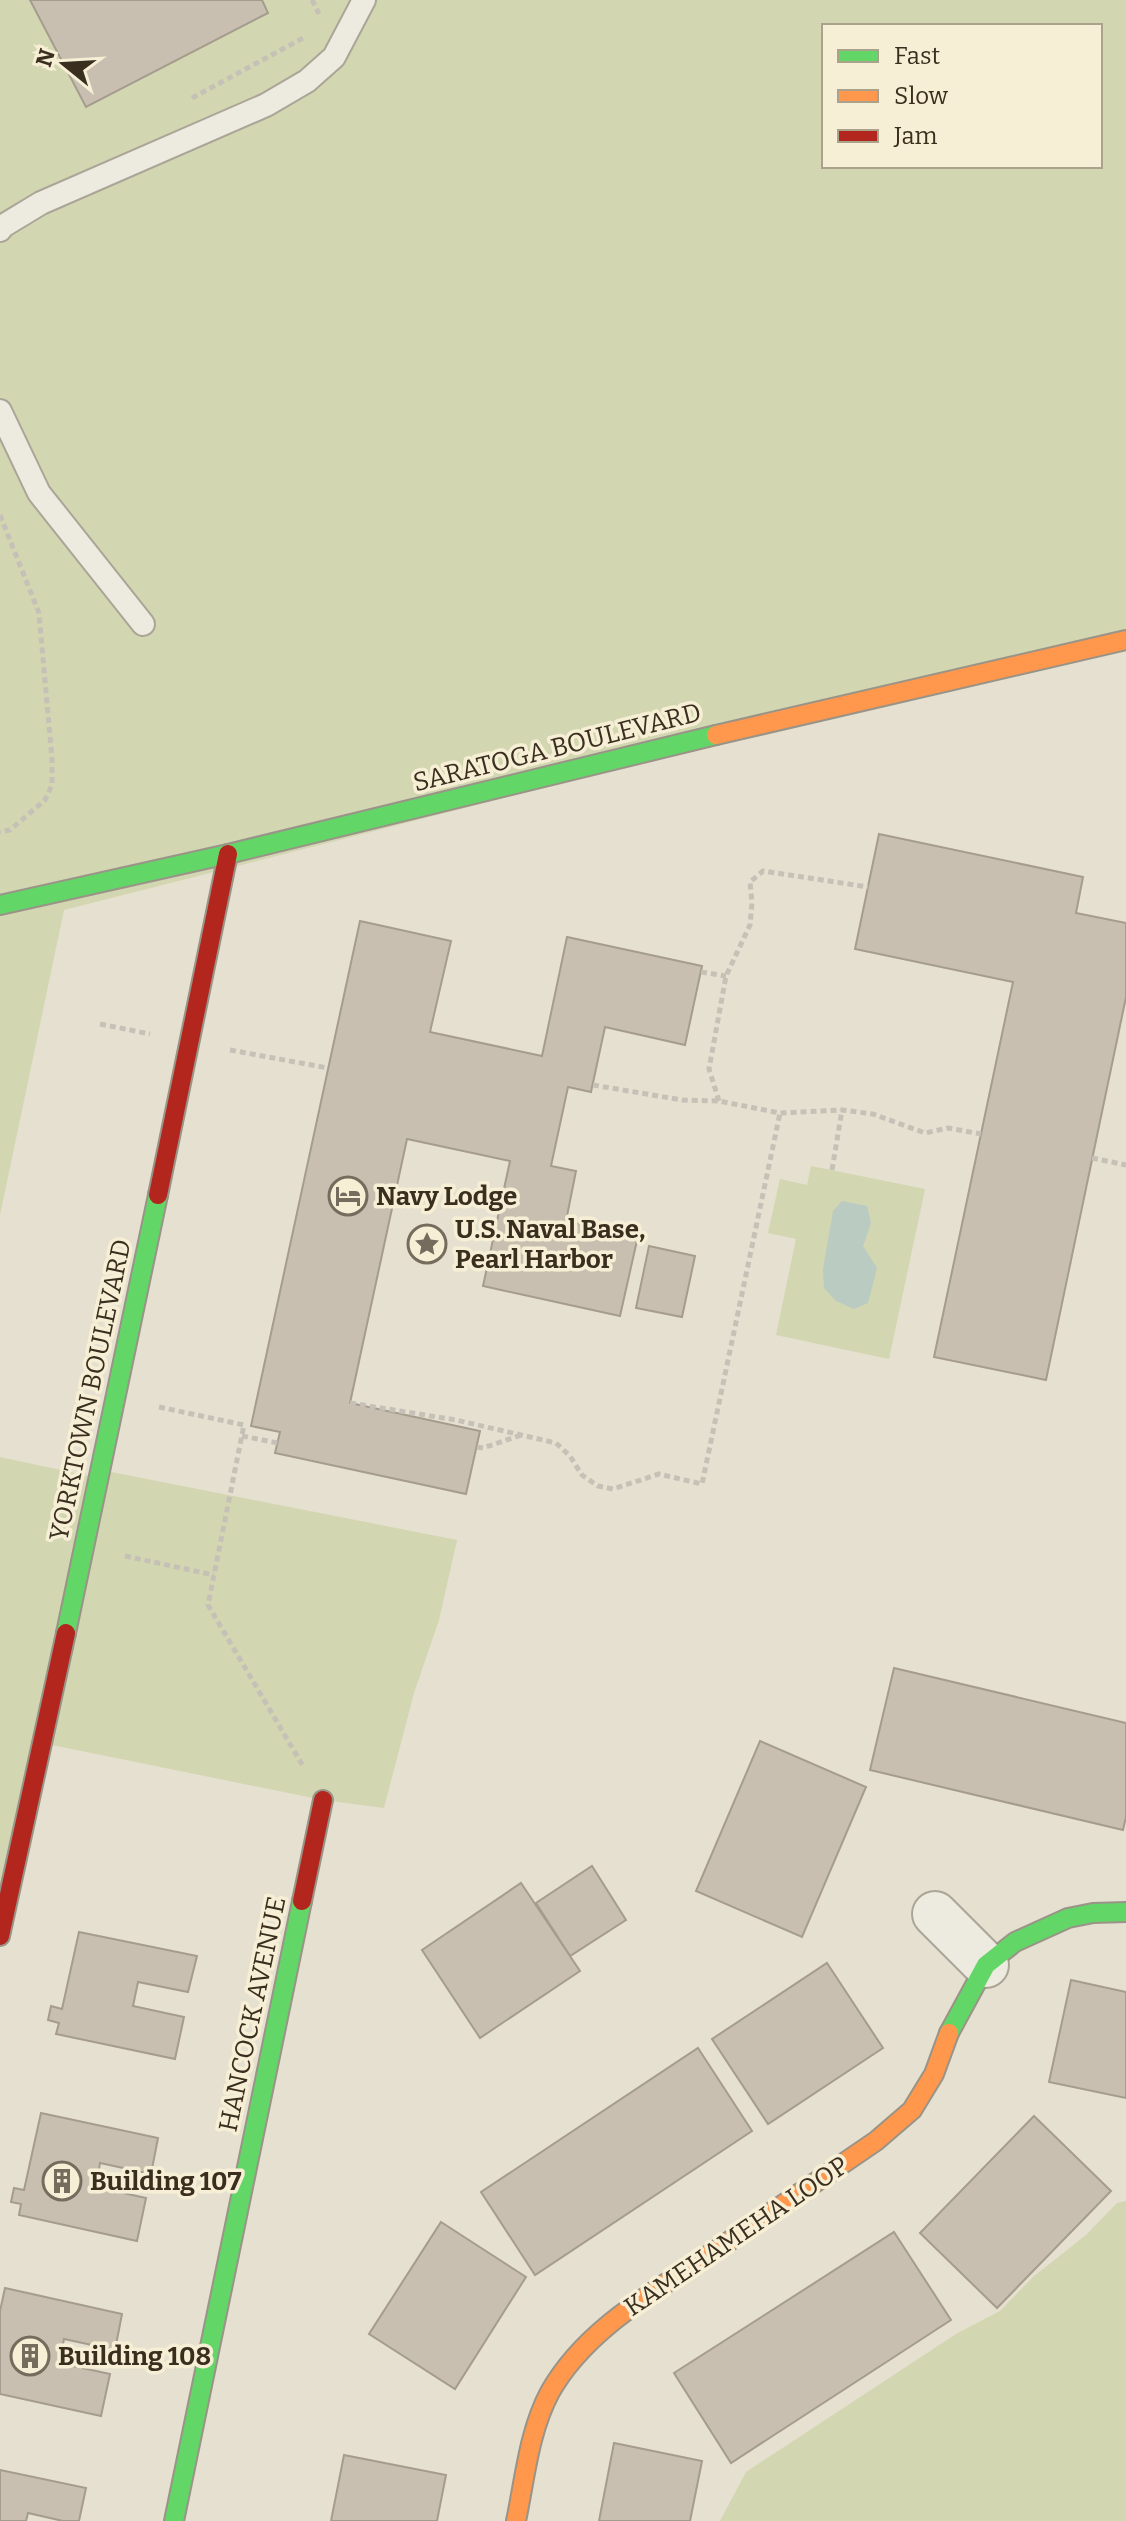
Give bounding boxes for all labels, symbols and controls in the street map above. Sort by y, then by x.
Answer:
north arrow [24,24,104,104]
legend [822,24,1102,168]
text: Fast [894,42,940,70]
text: N [30,46,61,70]
text: Slow [894,82,949,110]
text: Jam [893,122,938,150]
street label: SARATOGA BOULEVARD [410,697,704,798]
hotel icon: Navy Lodge [327,1175,369,1217]
place label: Navy Lodge [376,1181,517,1212]
place label: U.S. Naval Base, Pearl Harbor [455,1214,645,1275]
place icon: U.S. Naval Base, Pearl Harbor [406,1223,448,1265]
street label: YORKTOWN BOULEVARD [43,1236,138,1544]
street label: HANCOCK AVENUE [212,1894,293,2134]
street label: KAMEHAMEHA LOOP [619,2150,854,2323]
building icon: Building 107 [41,2160,83,2202]
place label: Building 107 [90,2166,241,2197]
building icon: Building 108 [9,2335,51,2377]
place label: Building 108 [58,2341,211,2372]

